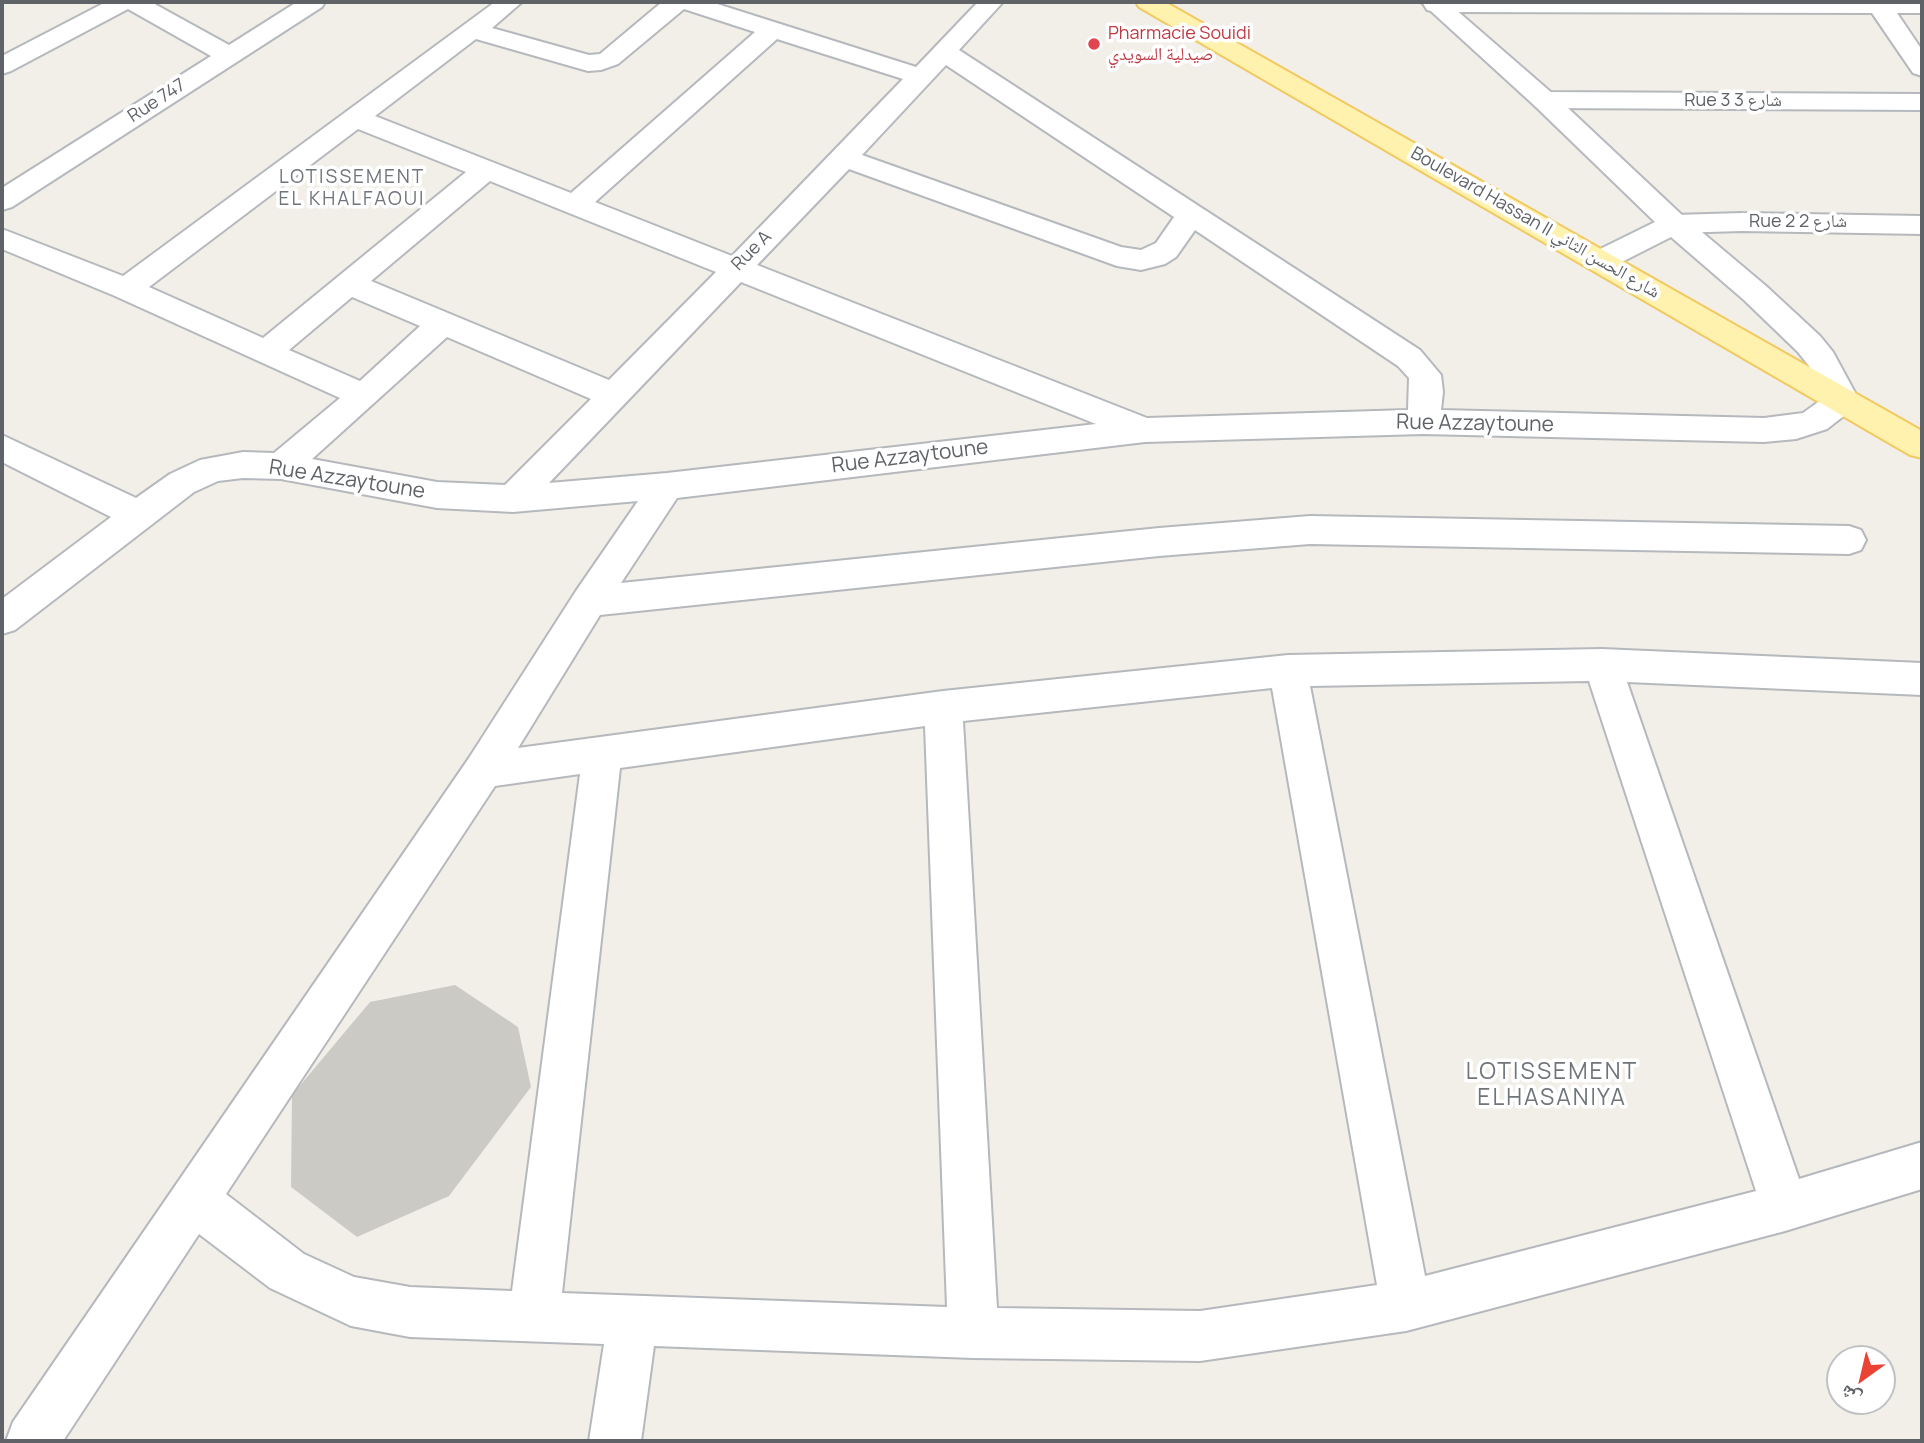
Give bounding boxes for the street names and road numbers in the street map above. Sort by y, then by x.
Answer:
street label: Rue 747 [124,74,190,128]
street label: Rue 3 شارع 3 [1684,90,1782,112]
street label: Boulevard Hassan II شارع الحسن الثاني [1407,143,1663,303]
street label: Rue 2 شارع 2 [1749,211,1847,233]
street label: Rue A [728,227,776,275]
street label: Rue Azzaytoune [1396,410,1554,438]
street label: Rue Azzaytoune [830,435,990,479]
street label: Rue Azzaytoune [267,455,427,505]

